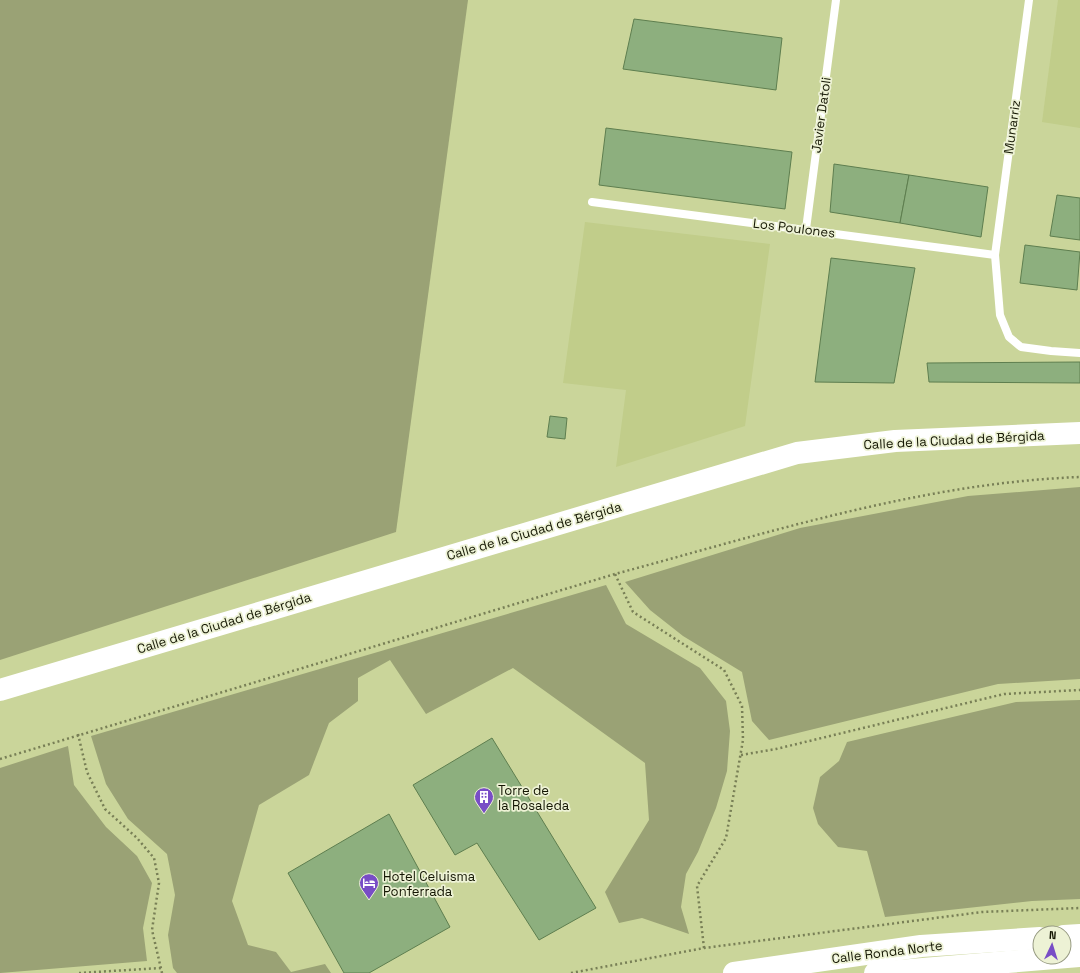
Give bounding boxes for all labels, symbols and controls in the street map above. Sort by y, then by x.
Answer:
street label: Javier Datoli [807,76,835,154]
street label: Munarriz [1000,99,1024,155]
street label: Los Poulones [752,215,836,241]
street label: Calle de la Ciudad de Bérgida [863,427,1045,453]
street label: Calle de la Ciudad de Bérgida [445,498,624,564]
street label: Calle de la Ciudad de Bérgida [135,588,314,658]
place label: Torre de la Rosaleda [498,782,570,814]
building icon: Torre de la Rosaleda [473,786,495,814]
place label: Hotel Celuisma Ponferrada [383,868,476,900]
hotel icon: Hotel Celuisma Ponferrada [358,872,380,900]
north arrow [1032,925,1072,965]
text: N [1049,928,1057,942]
street label: Calle Ronda Norte [831,937,943,967]

